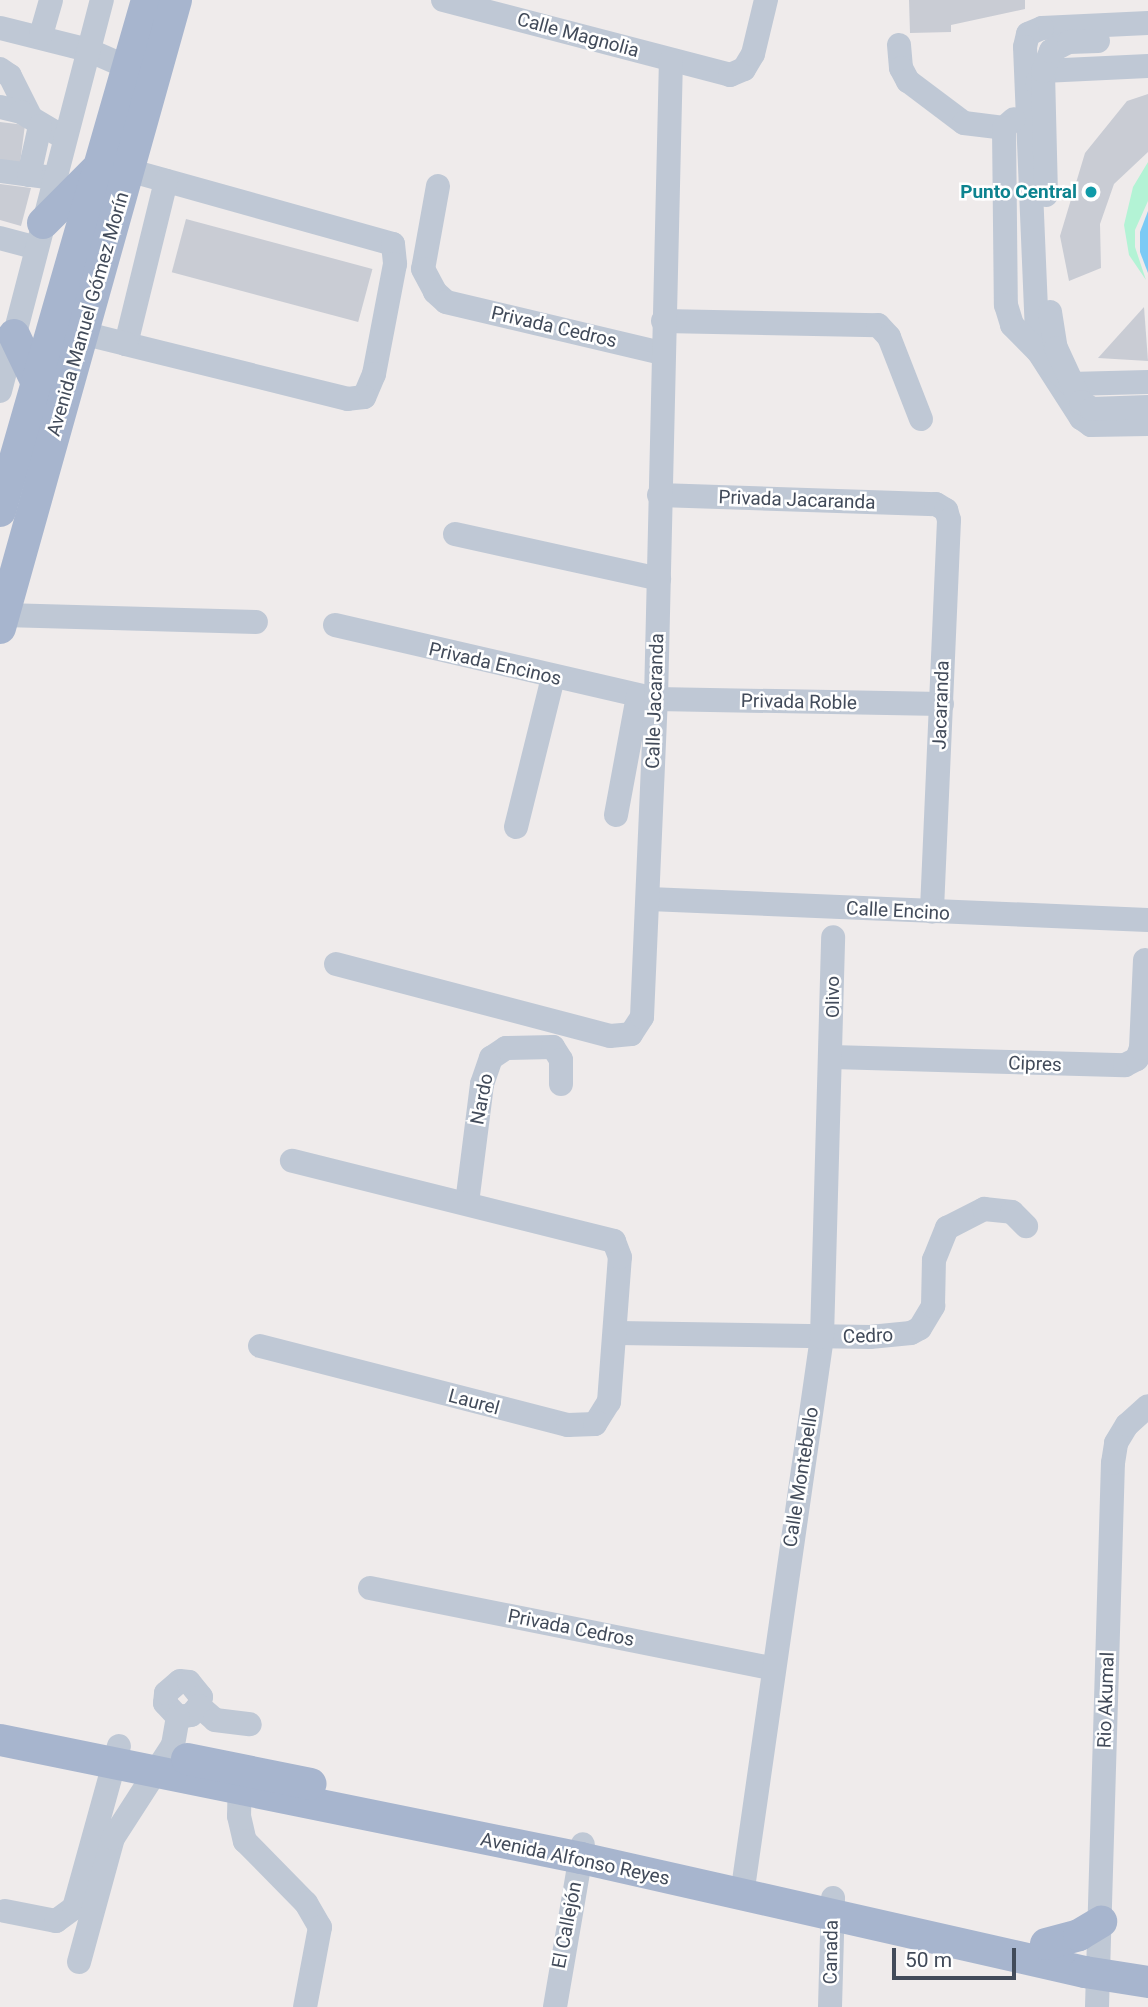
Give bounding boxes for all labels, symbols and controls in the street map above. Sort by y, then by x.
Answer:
street label: Calle Magnolia [515,8,641,62]
place label: Punto Central [960,181,1077,203]
marker: Punto Central [1083,184,1099,200]
street label: Avenida Manuel Gómez Morín [42,189,134,439]
street label: Privada Cedros [489,301,619,353]
street label: Privada Jacaranda [718,486,876,514]
street label: Calle Jacaranda [641,633,669,769]
street label: Privada Encinos [427,638,563,690]
street label: Jacaranda [928,660,954,750]
street label: Privada Roble [741,690,857,714]
street label: Calle Encino [846,897,950,925]
street label: Olivo [822,976,844,1018]
street label: Cipres [1008,1052,1062,1076]
street label: Nardo [466,1071,498,1127]
street label: Cedro [842,1324,894,1348]
street label: Laurel [446,1384,502,1420]
street label: Calle Montebello [779,1405,823,1549]
street label: Privada Cedros [506,1605,636,1651]
street label: Rio Akumal [1093,1652,1119,1748]
street label: Avenida Alfonso Reyes [478,1828,672,1890]
street label: El Callejón [547,1880,587,1970]
street label: Canada [819,1920,843,1984]
scale bar [896,1934,1020,1978]
text: 50 m [905,1948,952,1972]

